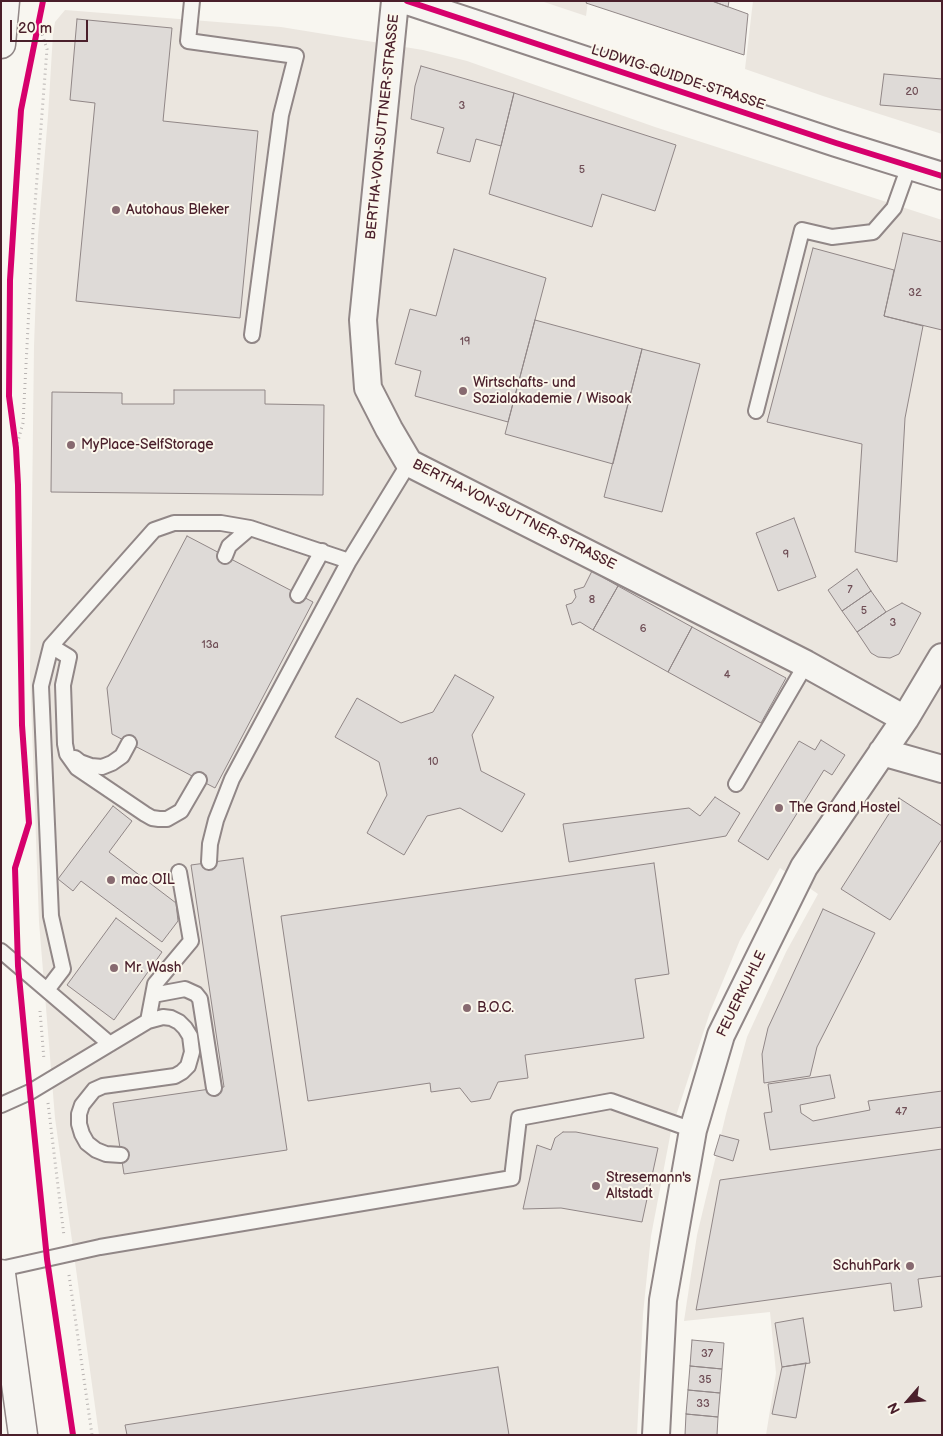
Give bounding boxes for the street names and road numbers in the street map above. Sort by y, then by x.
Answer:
street label: BERTHA-VON-SUTTNER-STRASSE [363,13,403,241]
street label: LUDWIG-QUIDDE-STRASSE [589,42,767,114]
street label: BERTHA-VON-SUTTNER-STRASSE [409,456,619,574]
street label: FEUERKUHLE [714,948,770,1040]

